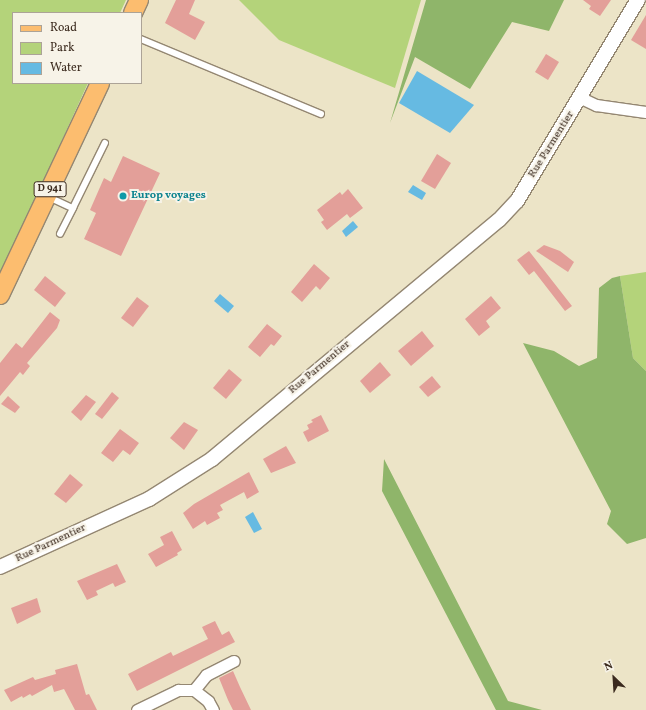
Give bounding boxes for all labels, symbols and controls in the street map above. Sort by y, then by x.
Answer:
legend [12,12,142,84]
text: Road [50,20,77,36]
text: Park [50,40,75,56]
text: Water [50,60,82,76]
street label: Rue Parmentier [526,109,578,181]
road number: D 941 [33,181,67,197]
place label: Europ voyages [131,189,206,203]
marker: Europ voyages [118,191,128,201]
street label: Rue Parmentier [287,338,353,398]
street label: Rue Parmentier [14,522,88,566]
north arrow [594,658,634,698]
text: N [602,658,616,675]

